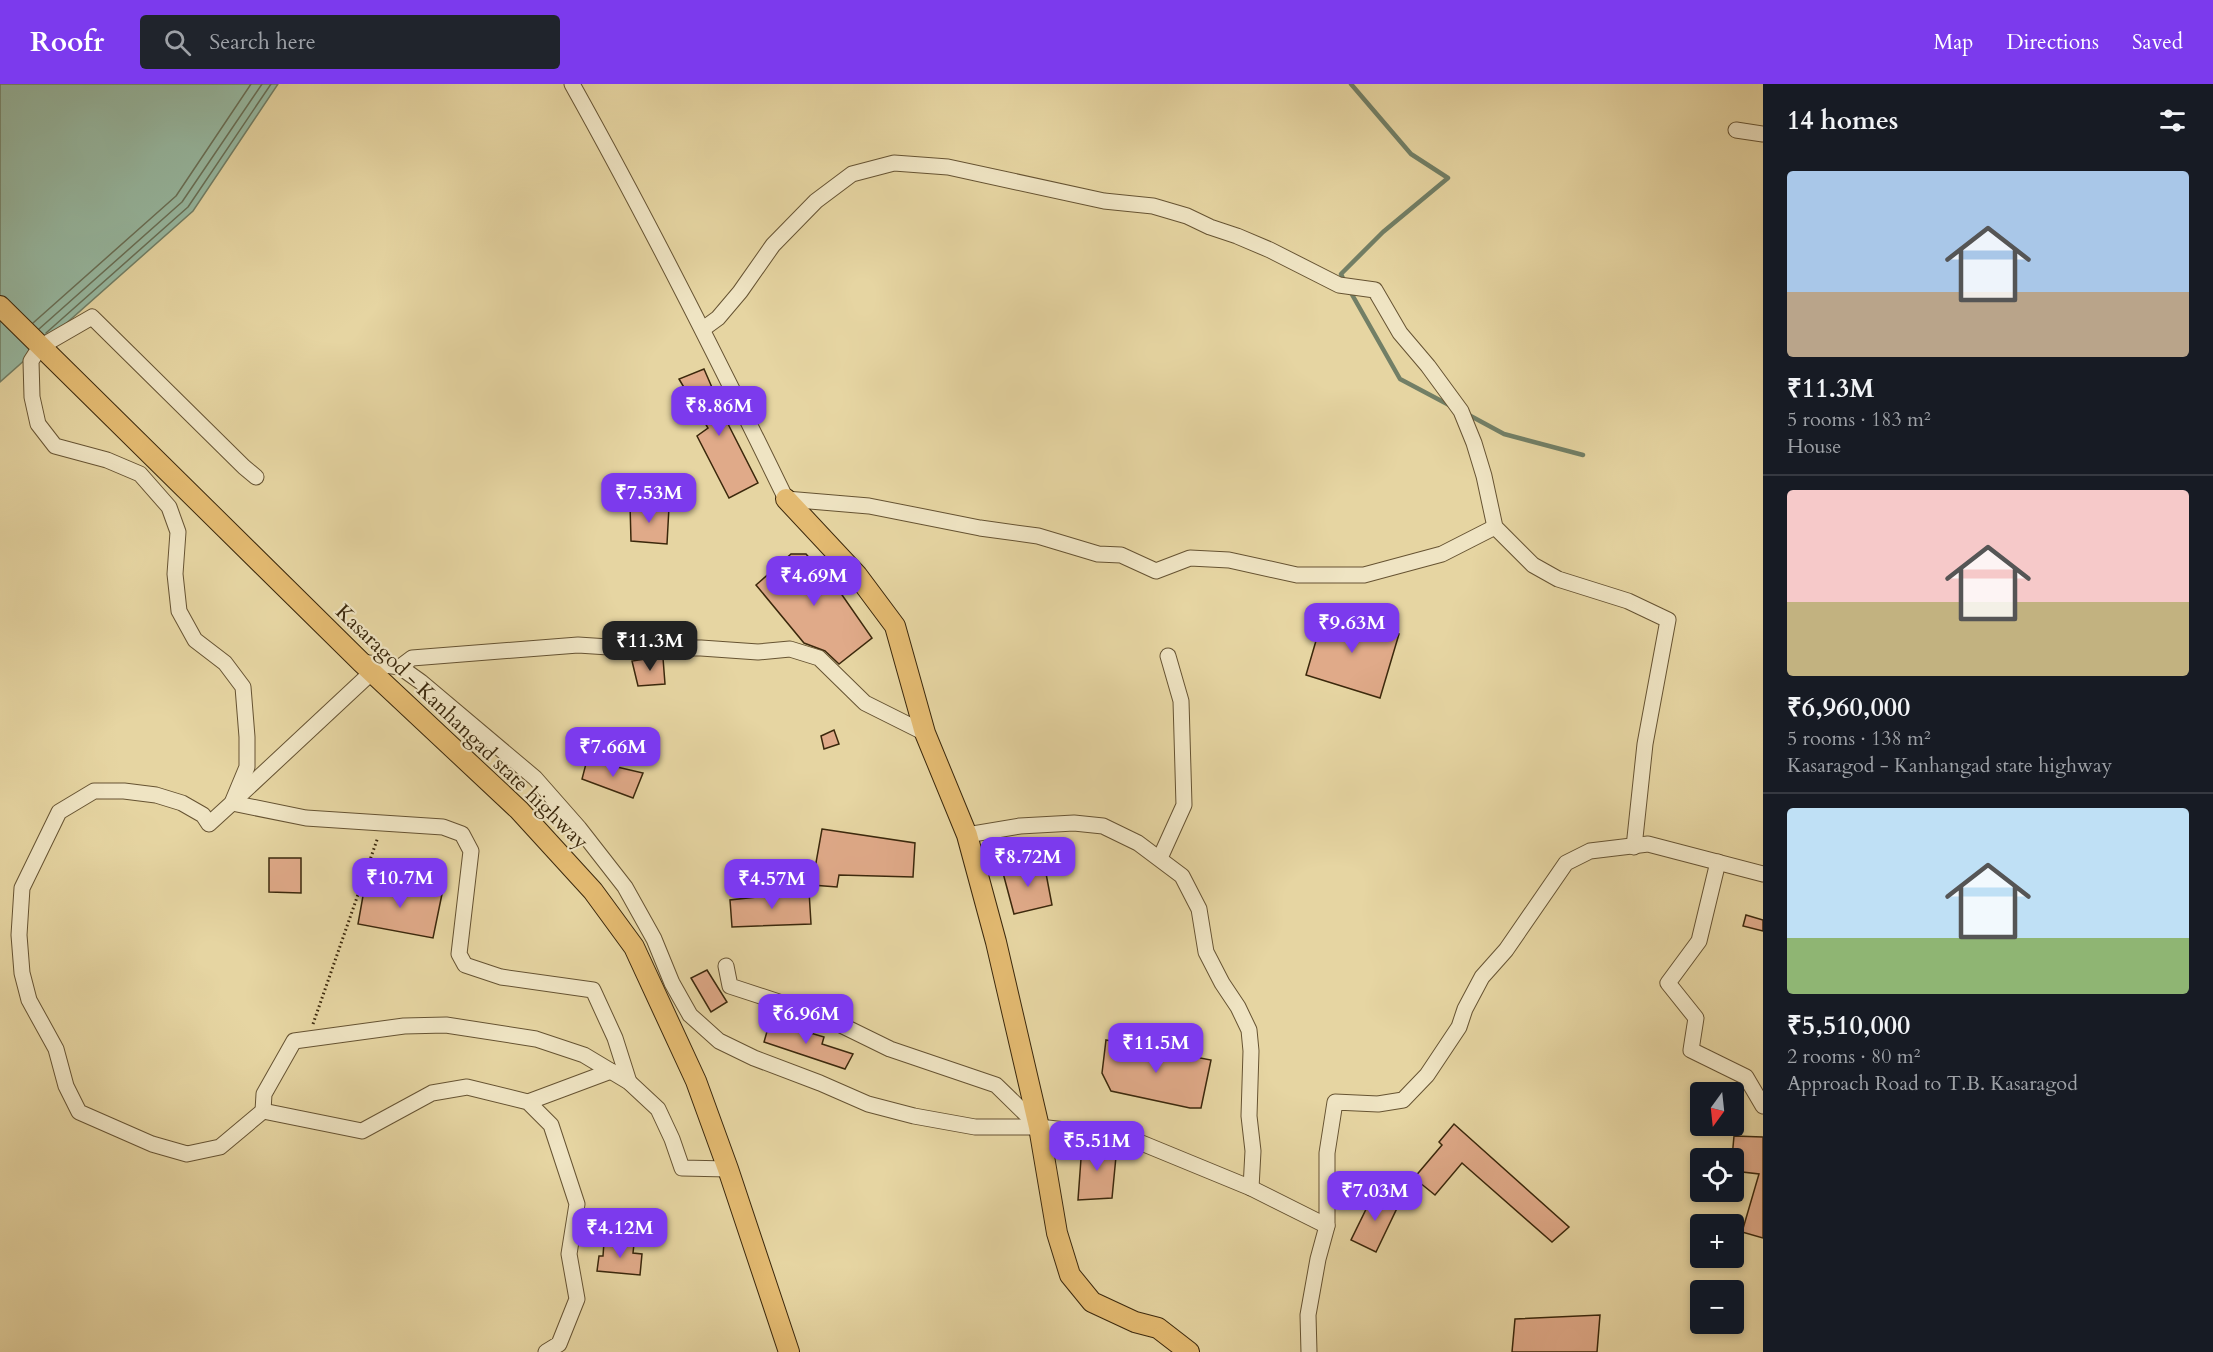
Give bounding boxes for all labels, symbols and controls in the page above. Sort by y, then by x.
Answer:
search box [140,15,560,69]
text: Roofr [30,23,104,61]
icon: search [161,26,194,59]
text: Search here [209,27,316,57]
text: Map [1933,28,1973,57]
text: Directions [2006,28,2099,57]
text: Saved [2132,28,2183,57]
text: 14 homes [1787,103,1898,138]
icon: filters [2156,104,2189,137]
icon: home [1934,210,2042,318]
text: ₹11.3M [1787,371,1875,406]
pin: ₹8.86M [670,386,768,437]
text: ₹8.86M [685,392,753,419]
text: 5 rooms · 183 m² [1787,406,1931,433]
text: House [1787,433,1841,460]
pin: ₹7.53M [600,473,698,524]
text: ₹7.53M [615,479,683,506]
icon: home [1934,529,2042,637]
pin: ₹4.69M [765,556,863,607]
text: ₹4.69M [780,562,848,589]
street label: Kasaragod - Kanhangad state highway [329,598,595,856]
pin: ₹9.63M [1303,603,1401,654]
text: ₹9.63M [1318,609,1386,636]
pin: ₹11.3M [601,621,699,672]
text: ₹11.3M [616,627,684,654]
text: ₹6,960,000 [1787,690,1910,725]
text: 5 rooms · 138 m² [1787,725,1931,752]
pin: ₹7.66M [564,727,662,778]
text: ₹7.66M [579,733,647,760]
text: Kasaragod - Kanhangad state highway [1787,752,2112,779]
pin: ₹8.72M [979,837,1077,888]
text: ₹8.72M [994,843,1062,870]
icon: home [1934,847,2042,955]
pin: ₹10.7M [351,858,449,909]
pin: ₹4.57M [723,859,821,910]
text: ₹10.7M [366,864,434,891]
text: ₹4.57M [738,865,806,892]
pin: ₹6.96M [757,994,855,1045]
text: ₹6.96M [772,1000,840,1027]
text: ₹5,510,000 [1787,1008,1910,1043]
pin: ₹11.5M [1107,1023,1205,1074]
text: ₹11.5M [1122,1029,1190,1056]
text: 2 rooms · 80 m² [1787,1043,1920,1070]
text: Approach Road to T.B. Kasaragod [1787,1070,2078,1097]
north arrow [1690,1082,1744,1136]
map controls [1690,1082,1744,1334]
pin: ₹5.51M [1048,1121,1146,1172]
text: ₹5.51M [1063,1127,1131,1154]
button: locate [1690,1148,1744,1202]
pin: ₹7.03M [1326,1171,1424,1222]
text: ₹7.03M [1341,1177,1409,1204]
pin: ₹4.12M [571,1208,669,1259]
text: ₹4.12M [586,1214,654,1241]
button: + [1690,1214,1744,1268]
button: − [1690,1280,1744,1334]

